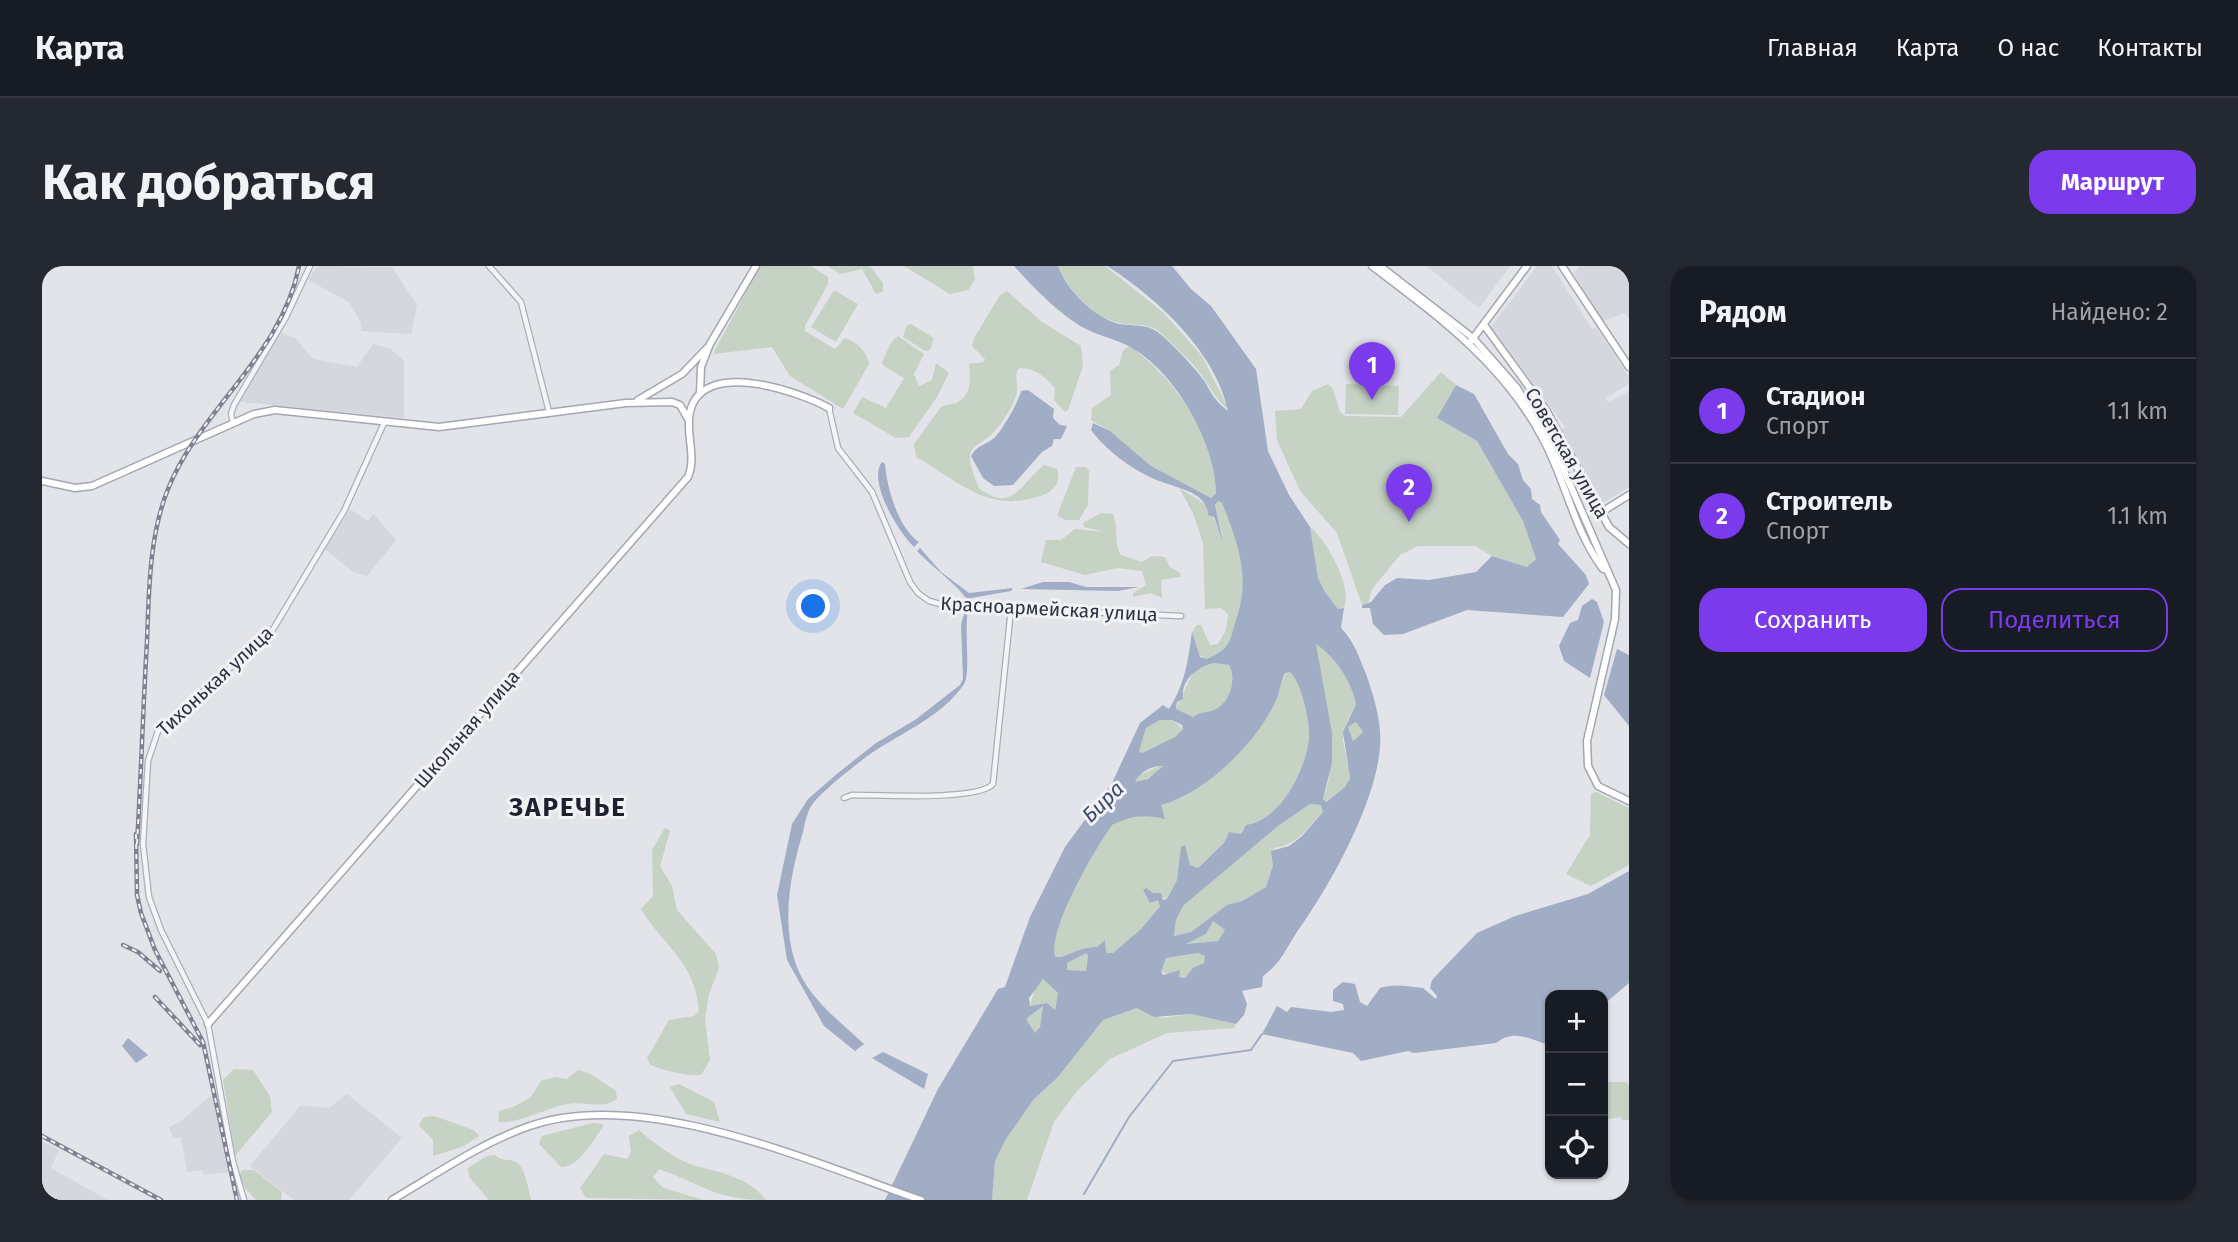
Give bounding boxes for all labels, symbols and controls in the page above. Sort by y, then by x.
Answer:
text: Карта [35,28,125,68]
text: Главная [1767,34,1858,62]
text: Карта [1896,34,1959,62]
text: О нас [1997,34,2059,62]
text: Контакты [2097,34,2203,62]
button: Маршрут [2029,150,2196,214]
text: Как добраться [42,153,375,212]
text: Рядом [1699,294,1787,330]
text: Найдено: 2 [2051,298,2168,326]
pin: 1 [1349,342,1395,400]
text: Стадион [1766,381,1866,412]
street label: Советская улица [1520,383,1614,523]
text: 1 [1717,397,1727,425]
text: 1.1 km [2107,397,2168,425]
text: Спорт [1766,412,1829,440]
pin: 2 [1386,464,1432,522]
text: Строитель [1766,486,1892,517]
text: 2 [1716,502,1728,530]
text: 1.1 km [2107,502,2168,530]
text: Спорт [1766,517,1829,545]
button: Сохранить [1699,588,1927,652]
button: Поделиться [1941,588,2168,652]
your location [796,589,830,623]
street label: Красноармейская улица [940,592,1158,626]
street label: Тихонькая улица [152,621,278,741]
street label: Школьная улица [409,665,525,793]
water label: Бира [1077,776,1129,828]
district label: ЗАРЕЧЬЕ [508,792,627,823]
map controls [1545,990,1608,1179]
button: + [1545,990,1608,1053]
button: − [1545,1053,1608,1116]
button: locate [1545,1116,1608,1179]

